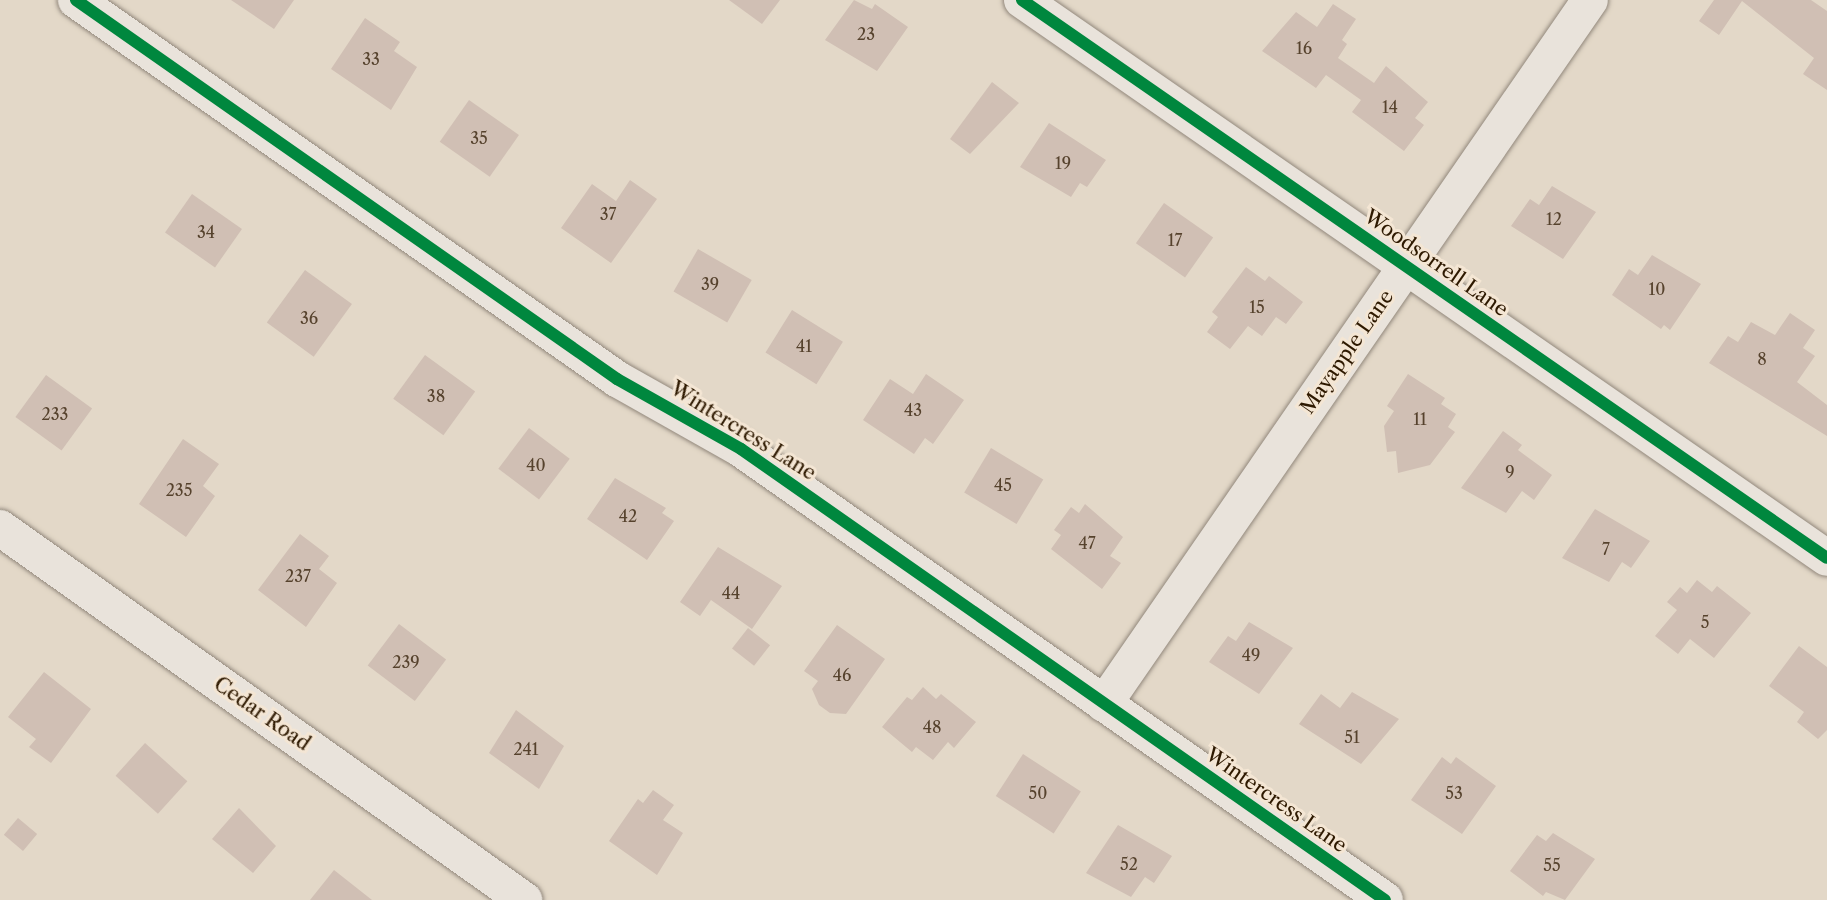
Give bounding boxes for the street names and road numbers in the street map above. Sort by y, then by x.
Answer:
street label: Woodsorrell Lane [1359,204,1513,322]
street label: Mayapple Lane [1295,285,1399,419]
street label: Wintercress Lane [666,377,820,485]
street label: Cedar Road [209,672,315,756]
street label: Wintercress Lane [1201,742,1351,858]

